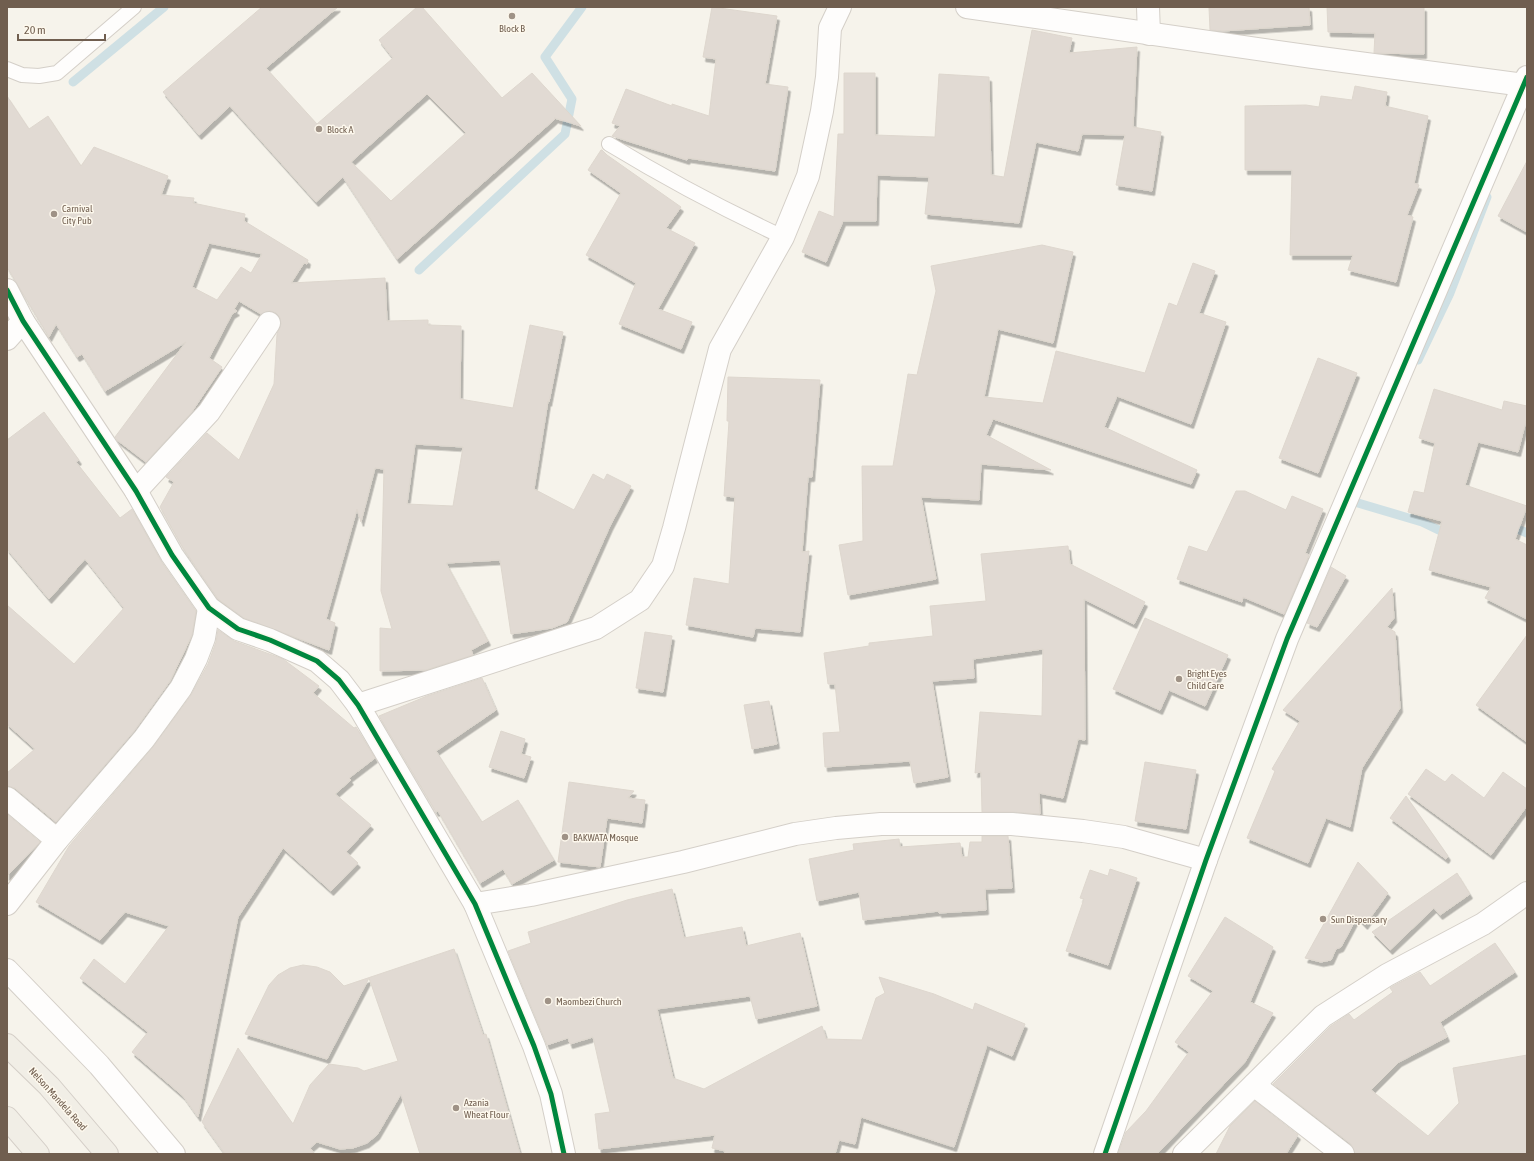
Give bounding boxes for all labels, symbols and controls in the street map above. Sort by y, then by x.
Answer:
marker: Block B [507,11,517,21]
scale bar [18,16,105,42]
text: 20 m [24,23,46,37]
place label: Block B [499,23,525,34]
marker: Block A [314,124,324,134]
place label: Block A [327,124,353,135]
place label: Carnival City Pub [62,203,93,226]
marker: Carnival City Pub [49,209,59,219]
place label: Bright Eyes Child Care [1187,668,1227,691]
marker: Bright Eyes Child Care [1174,674,1184,684]
marker: BAKWATA Mosque [560,832,570,842]
place label: BAKWATA Mosque [573,832,639,843]
marker: Sun Dispensary [1318,914,1328,924]
place label: Sun Dispensary [1331,914,1387,925]
marker: Maombezi Church [543,996,553,1006]
place label: Maombezi Church [556,996,622,1007]
street label: Nelson Mandela Road [27,1065,89,1133]
place label: Azania Wheat Flour [464,1097,510,1120]
marker: Azania Wheat Flour [451,1103,461,1113]

